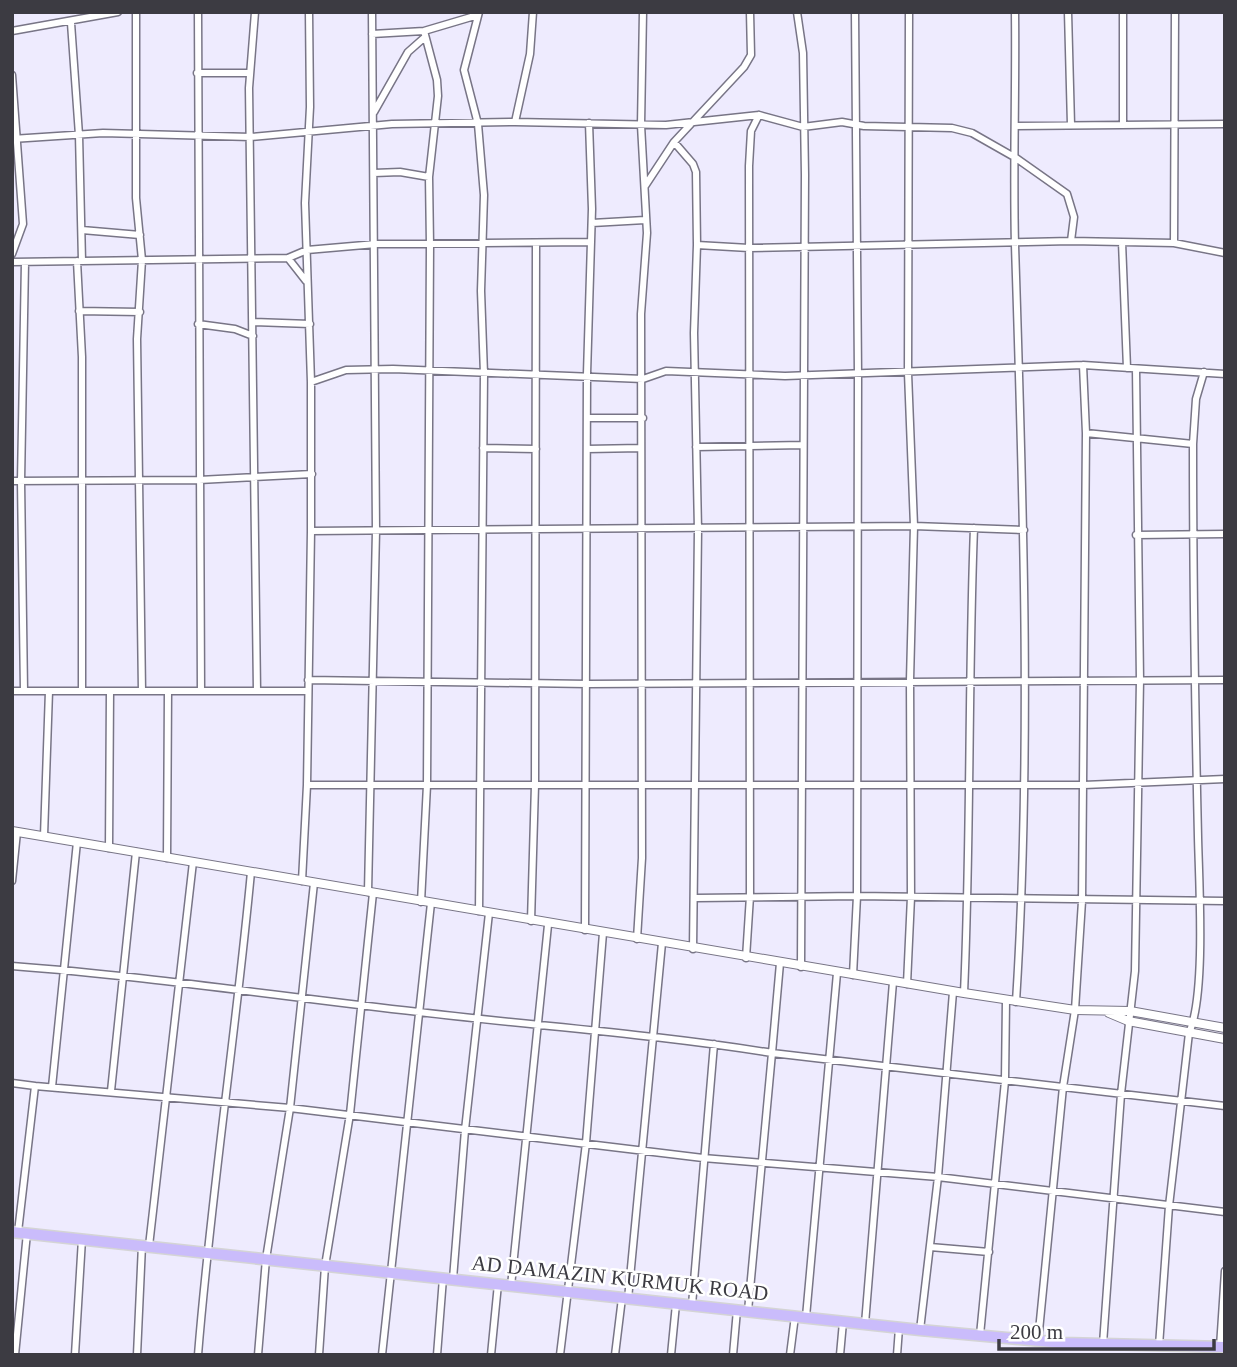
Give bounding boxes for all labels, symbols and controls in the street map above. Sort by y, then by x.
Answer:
street label: AD DAMAZIN KURMUK ROAD [471,1250,769,1306]
scale bar [999,1308,1214,1352]
text: 200 m [1010,1320,1063,1344]

